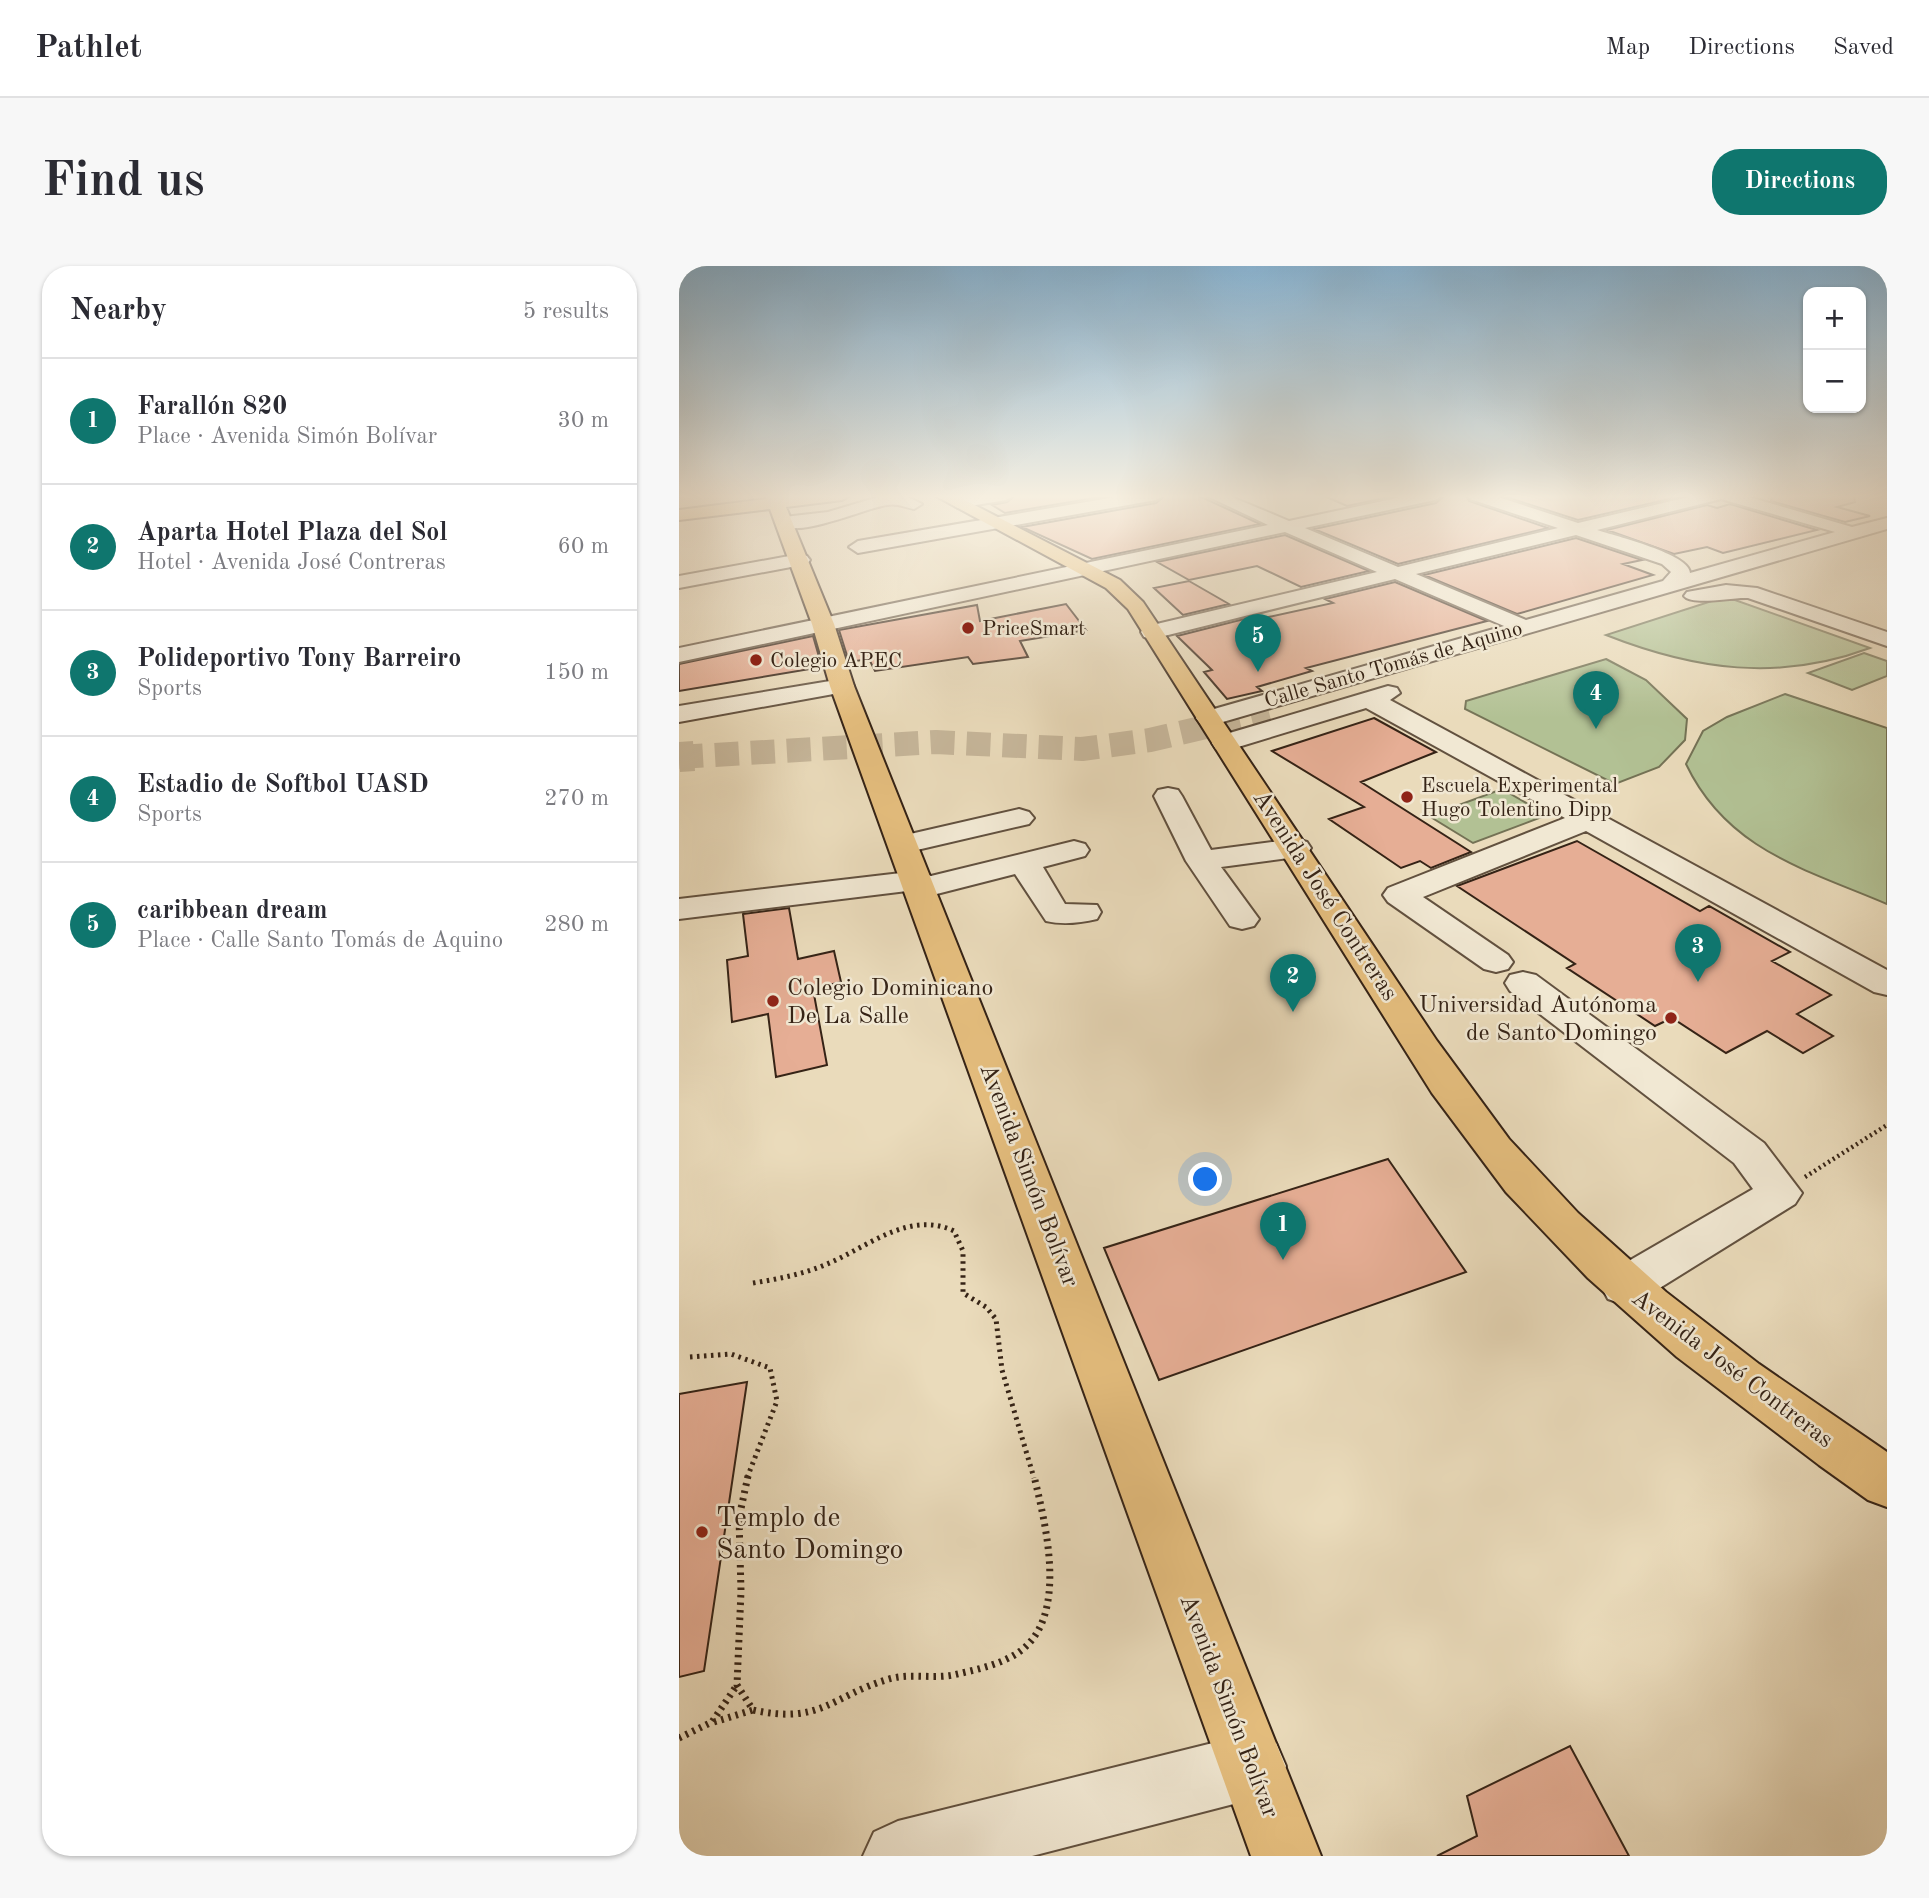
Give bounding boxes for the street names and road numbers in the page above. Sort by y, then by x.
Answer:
street label: Calle Santo Tomás de Aquino [1262,618,1525,712]
street label: Avenida José Contreras [1247,787,1401,1005]
street label: Avenida Simón Bolívar [974,1061,1082,1291]
street label: Avenida José Contreras [1627,1286,1837,1453]
street label: Avenida Simón Bolívar [1174,1592,1282,1822]

